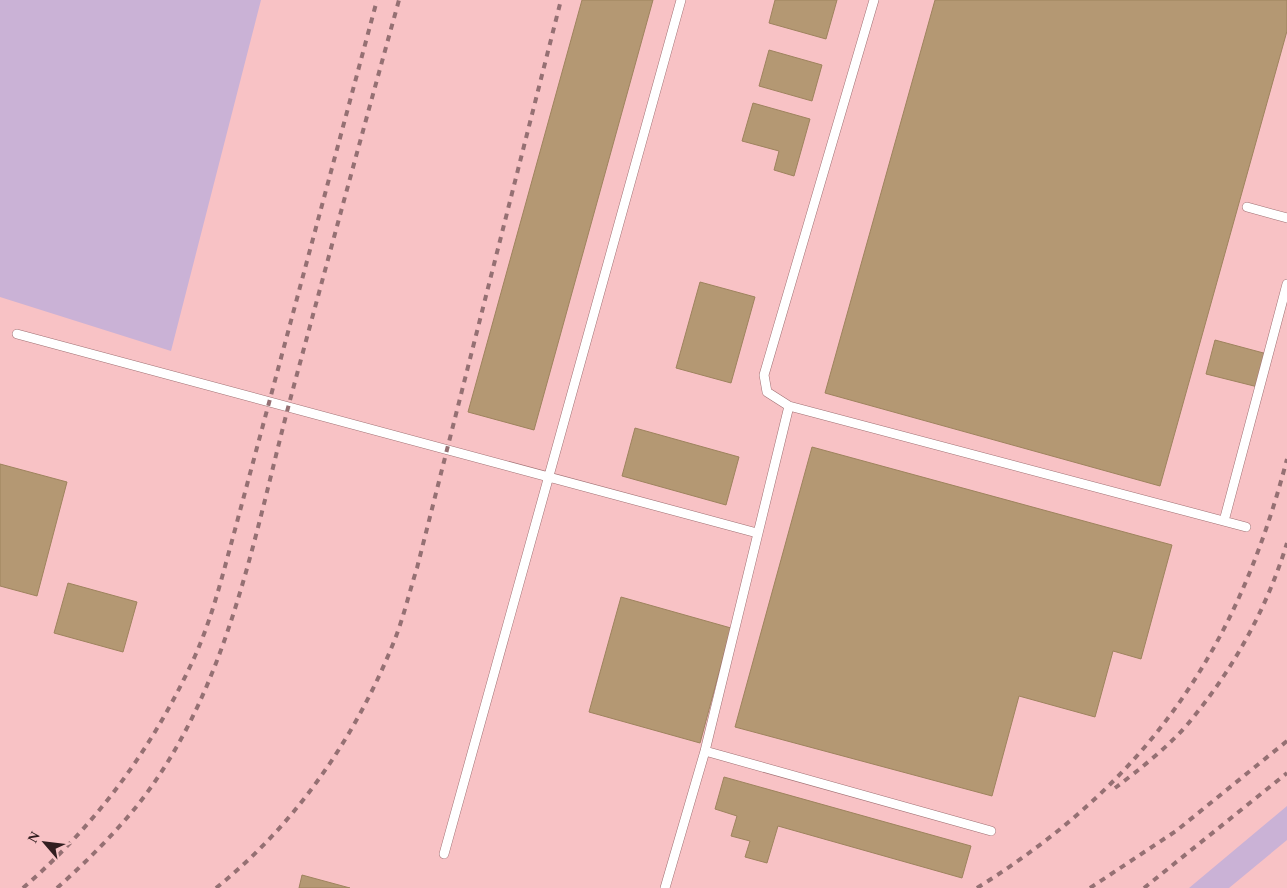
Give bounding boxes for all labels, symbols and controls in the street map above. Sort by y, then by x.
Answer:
north arrow [20,818,70,868]
text: N [25,829,43,845]

